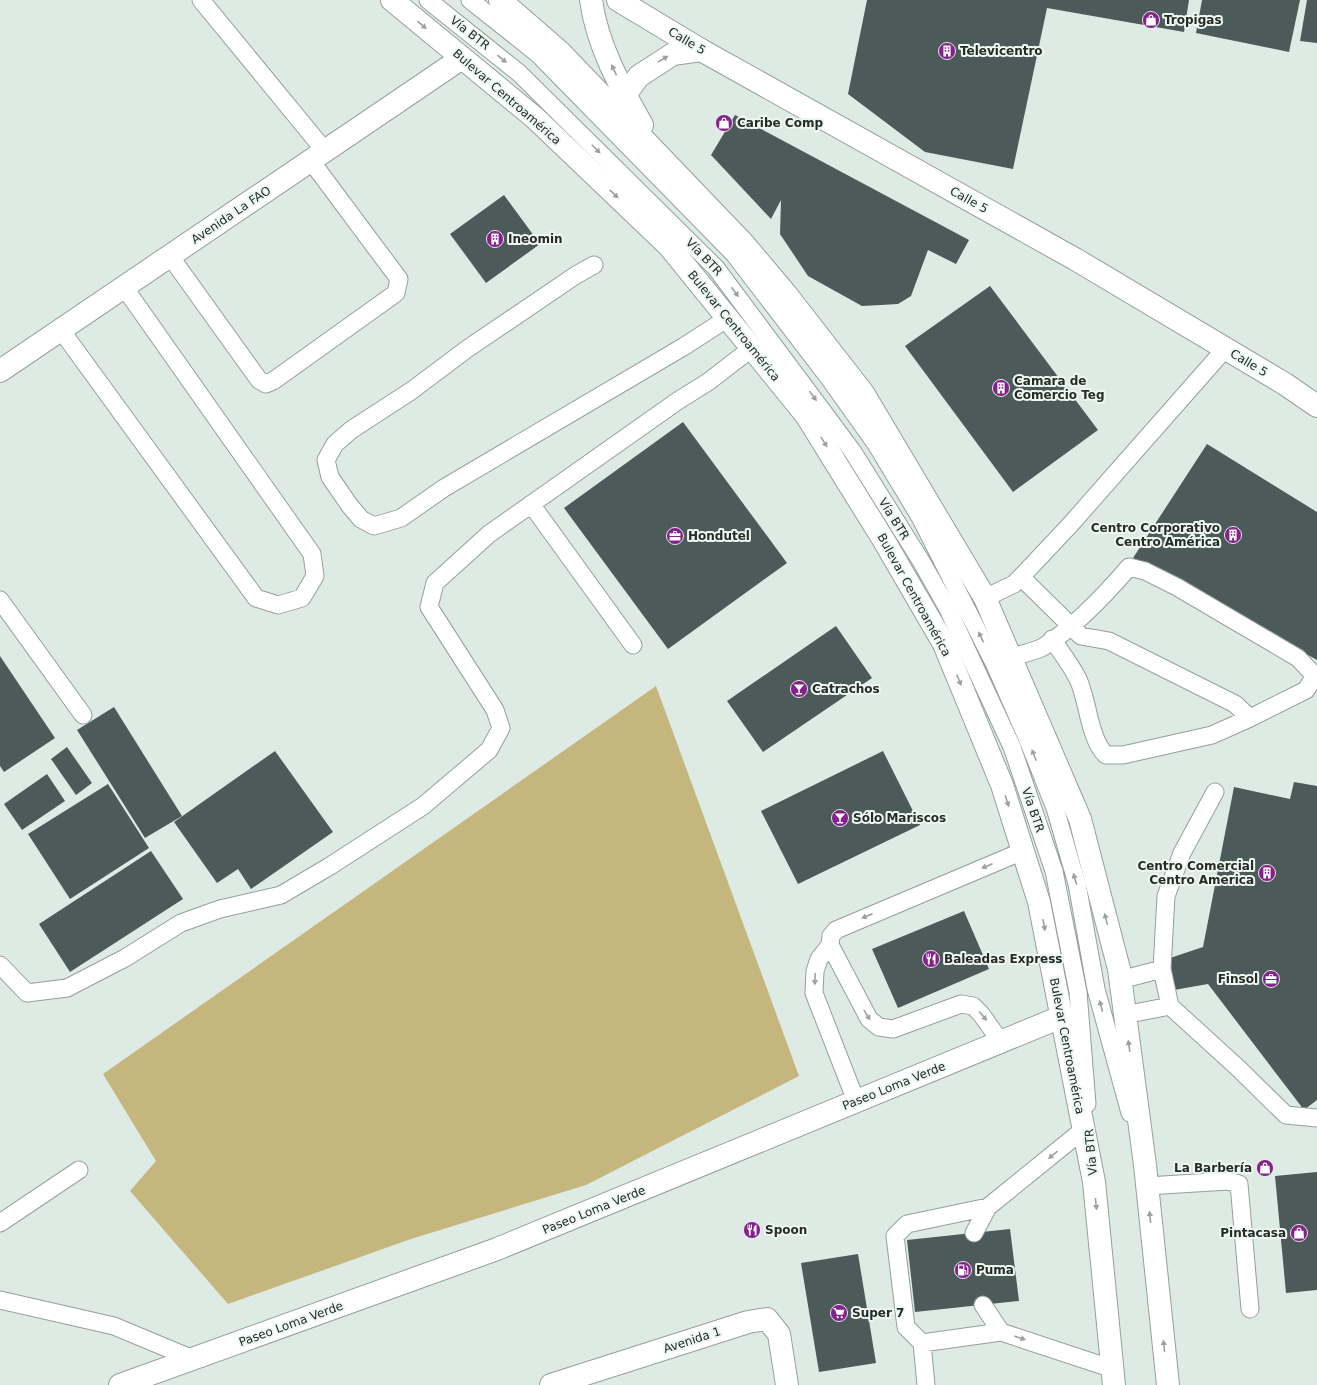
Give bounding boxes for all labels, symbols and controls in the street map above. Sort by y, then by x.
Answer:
shop icon: Tropigas [1141,10,1161,30]
street label: Vía BTR [447,13,493,53]
place label: Tropigas [1164,13,1222,27]
one-way arrow [416,20,427,29]
street label: Calle 5 [666,24,708,58]
building icon: Televicentro [937,41,957,61]
place label: Televicentro [960,44,1043,58]
street label: Bulevar Centroamérica [450,46,564,148]
one-way arrow [497,55,507,63]
one-way arrow [657,56,669,63]
one-way arrow [611,64,617,75]
shop icon: Caribe Comp [714,113,734,133]
place label: Caribe Comp [737,116,823,130]
one-way arrow [591,144,601,154]
street label: Avenida La FAO [189,183,273,247]
street label: Calle 5 [948,184,990,216]
one-way arrow [609,189,619,199]
building icon: Ineomin [485,229,505,249]
place label: Ineomin [508,232,563,246]
street label: Vía BTR [683,235,725,279]
street label: Bulevar Centroamérica [685,268,783,384]
one-way arrow [731,287,739,298]
street label: Calle 5 [1228,346,1270,380]
place label: Camara de Comercio Teg [1014,374,1105,402]
building icon: Camara de Comercio Teg [991,378,1011,398]
one-way arrow [809,391,817,402]
one-way arrow [820,436,827,448]
street label: Vía BTR [876,496,912,542]
place label: Centro Corporativo Centro América [1091,521,1220,549]
building icon: Centro Corporativo Centro América [1223,525,1243,545]
office icon: Hondutel [665,526,685,546]
place label: Hondutel [688,529,750,543]
street label: Bulevar Centroamérica [874,531,954,659]
one-way arrow [978,631,984,643]
one-way arrow [955,674,962,686]
bar icon: Catrachos [789,679,809,699]
place label: Catrachos [812,682,880,696]
one-way arrow [1031,749,1037,761]
street label: Vía BTR [1019,786,1047,834]
one-way arrow [1004,795,1010,807]
bar icon: Sólo Mariscos [830,808,850,828]
place label: Sólo Mariscos [853,811,946,825]
place label: Centro Comercial Centro America [1137,859,1254,887]
one-way arrow [982,863,993,869]
building icon: Centro Comercial Centro America [1257,863,1277,883]
one-way arrow [1072,872,1078,884]
one-way arrow [1102,912,1108,925]
one-way arrow [861,914,873,920]
one-way arrow [1041,919,1047,931]
restaurant icon: Baleadas Express [921,949,941,969]
place label: Baleadas Express [944,952,1062,966]
office icon: Finsol [1261,969,1281,989]
place label: Finsol [1218,972,1258,986]
one-way arrow [811,973,818,985]
street label: Bulevar Centroamérica [1047,977,1087,1115]
one-way arrow [1098,1000,1104,1012]
one-way arrow [864,1009,871,1021]
one-way arrow [978,1011,987,1022]
one-way arrow [1126,1040,1132,1052]
street label: Paseo Loma Verde [840,1059,948,1113]
street label: Vía BTR [1082,1128,1100,1176]
one-way arrow [1047,1150,1058,1159]
shop icon: La Barbería [1255,1158,1275,1178]
place label: La Barbería [1174,1161,1252,1175]
street label: Paseo Loma Verde [540,1183,648,1237]
one-way arrow [1093,1198,1099,1210]
one-way arrow [1147,1211,1154,1223]
restaurant icon: Spoon [742,1220,762,1240]
place label: Spoon [765,1223,807,1237]
shop icon: Pintacasa [1289,1223,1309,1243]
place label: Pintacasa [1220,1226,1286,1240]
fuel station icon: Puma [953,1260,973,1280]
place label: Puma [976,1263,1014,1277]
street label: Paseo Loma Verde [237,1299,345,1349]
supermarket icon: Super 7 [829,1303,849,1323]
place label: Super 7 [852,1306,904,1320]
street label: Avenida 1 [662,1324,722,1356]
one-way arrow [1015,1335,1027,1341]
one-way arrow [1161,1340,1167,1352]

